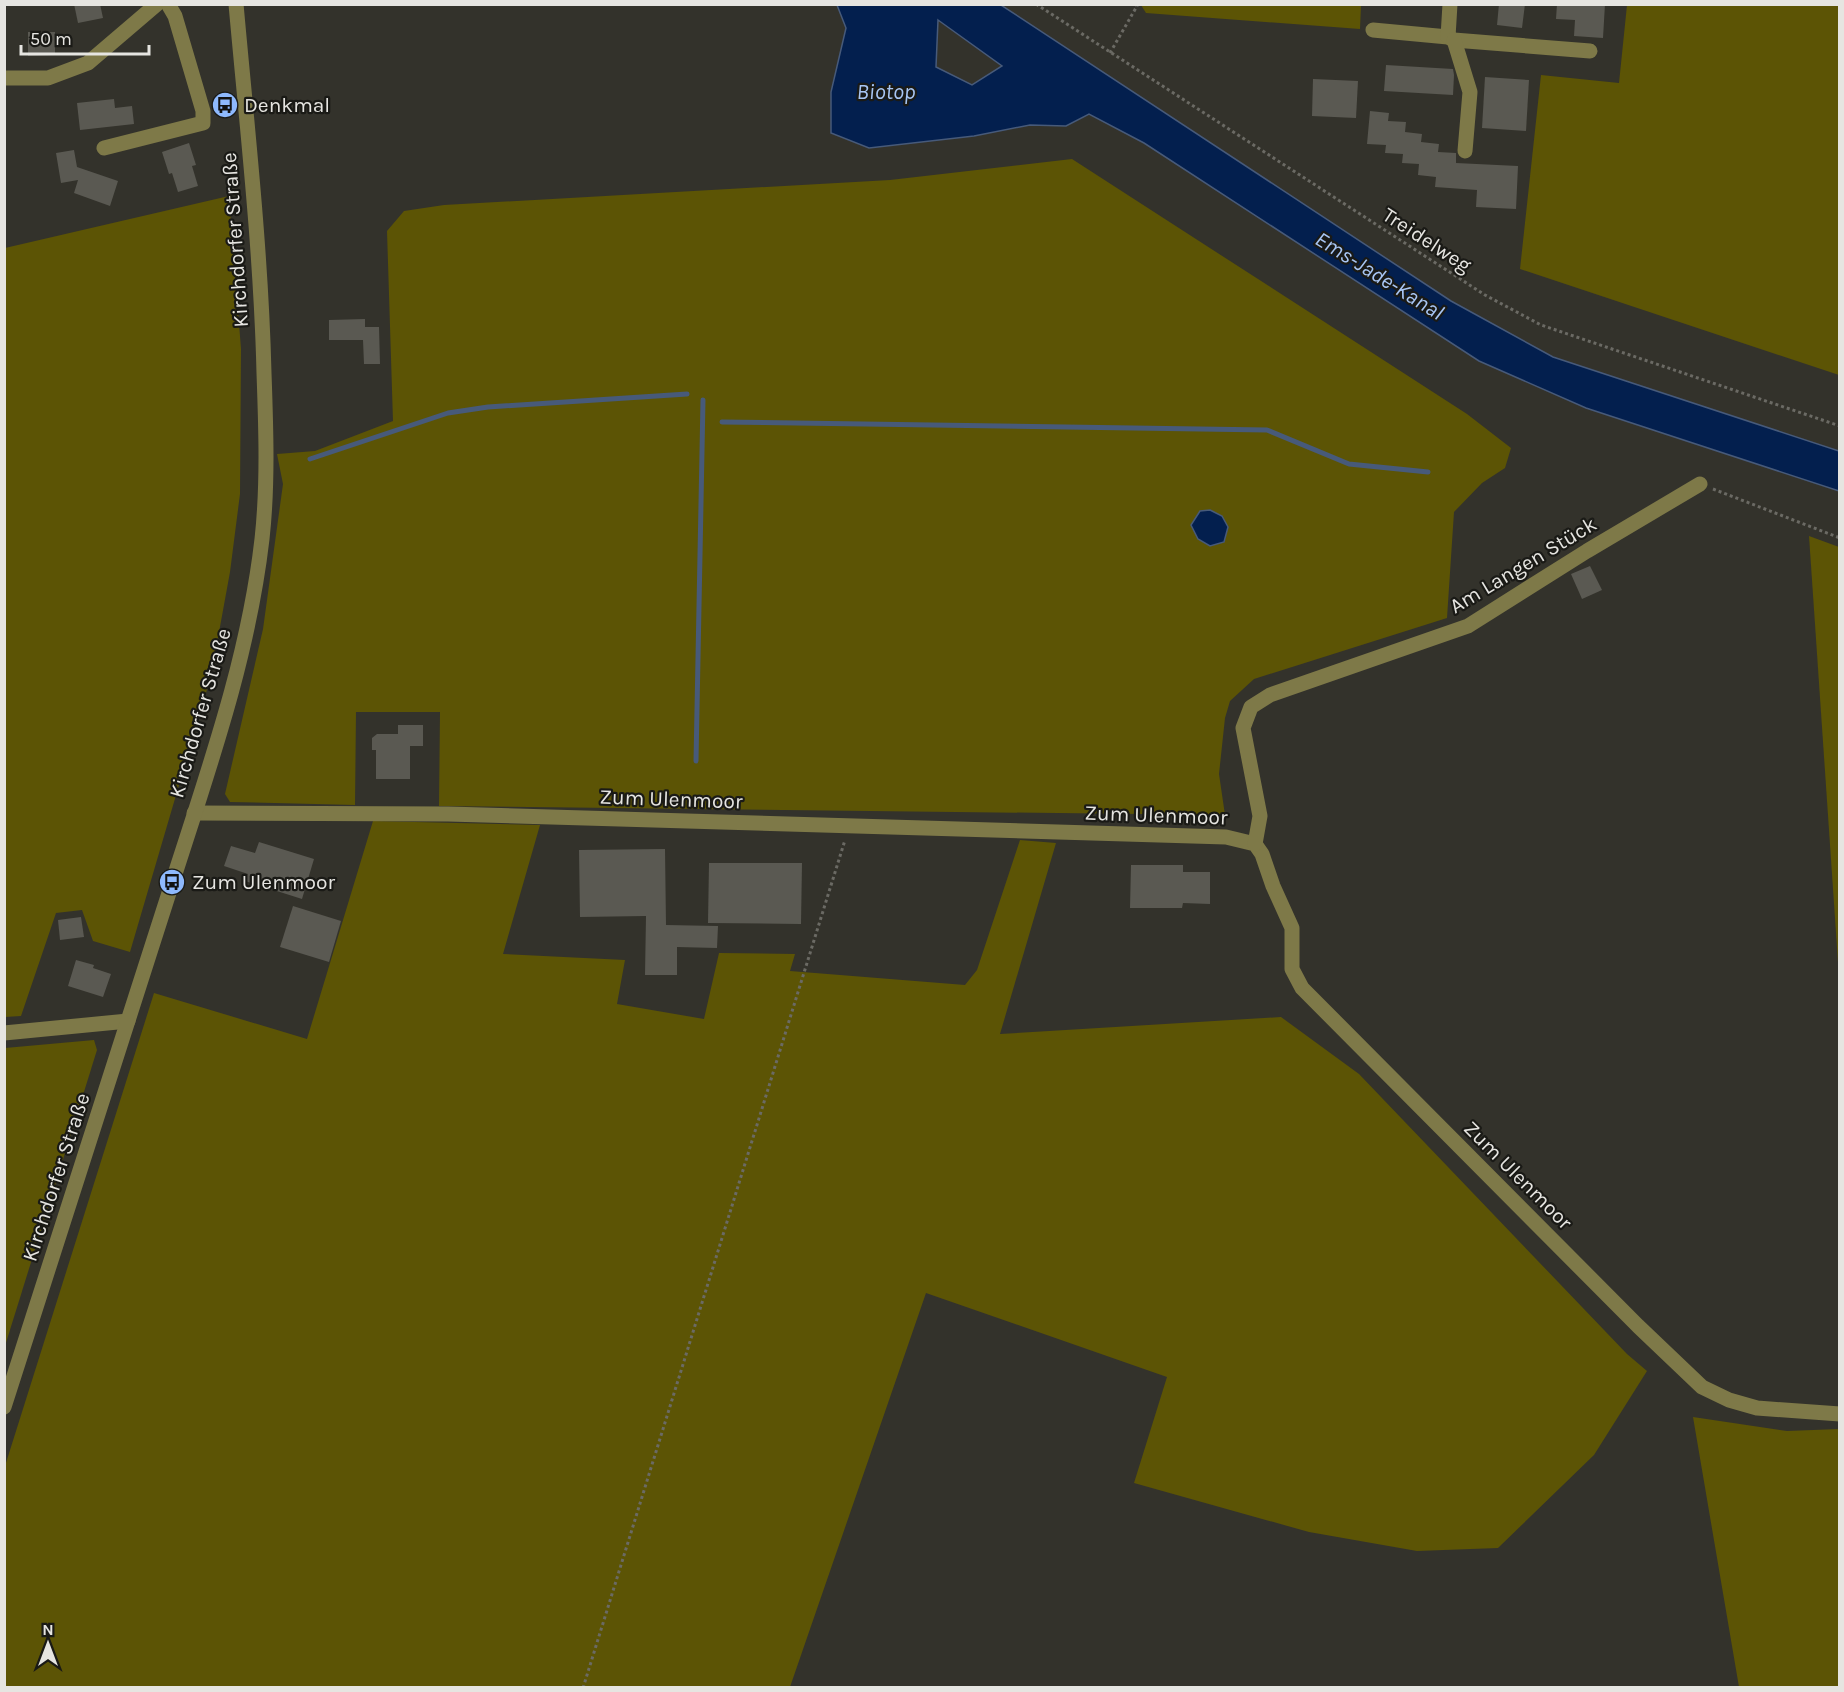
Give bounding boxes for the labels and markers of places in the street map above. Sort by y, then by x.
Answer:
bus stop icon: Denkmal [210,90,240,120]
place label: Denkmal [244,93,330,117]
bus stop icon: Zum Ulenmoor [157,867,187,897]
place label: Zum Ulenmoor [192,870,335,894]

